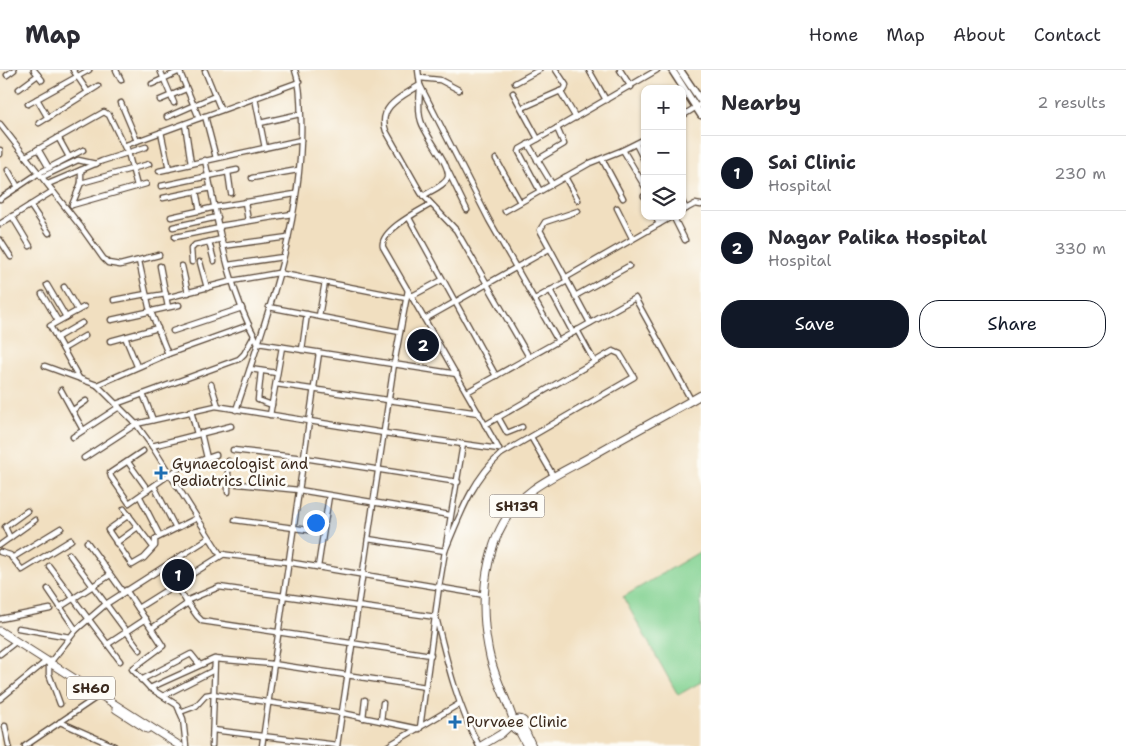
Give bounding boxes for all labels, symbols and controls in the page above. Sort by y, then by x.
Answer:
text: Map [25,19,81,51]
text: Home [809,23,858,47]
text: Map [886,23,925,47]
text: About [953,23,1006,47]
text: Contact [1034,23,1101,47]
map controls [641,85,686,220]
button: + [641,85,686,130]
text: Nearby [721,89,801,117]
text: 2 results [1037,92,1106,113]
button: − [641,130,686,175]
text: Sai Clinic [768,150,856,175]
text: 1 [733,163,741,184]
text: 230 m [1054,163,1106,184]
button: layers [641,175,686,220]
text: Hospital [768,175,831,196]
text: Nagar Palika Hospital [768,225,987,250]
text: 2 [731,238,743,259]
text: 330 m [1054,238,1106,259]
text: Hospital [768,250,831,271]
button: Save [721,300,909,348]
button: Share [919,300,1106,348]
pin: 2 [407,326,439,364]
place label: Gynaecologist and Pediatrics Clinic [172,454,309,491]
marker: Gynaecologist and Pediatrics Clinic [154,466,168,480]
road number: SH139 [490,494,544,518]
your location [303,510,329,536]
pin: 1 [162,556,194,594]
road number: SH60 [67,676,115,700]
place label: Purvaee Clinic [466,712,567,732]
marker: Purvaee Clinic [448,715,462,729]

